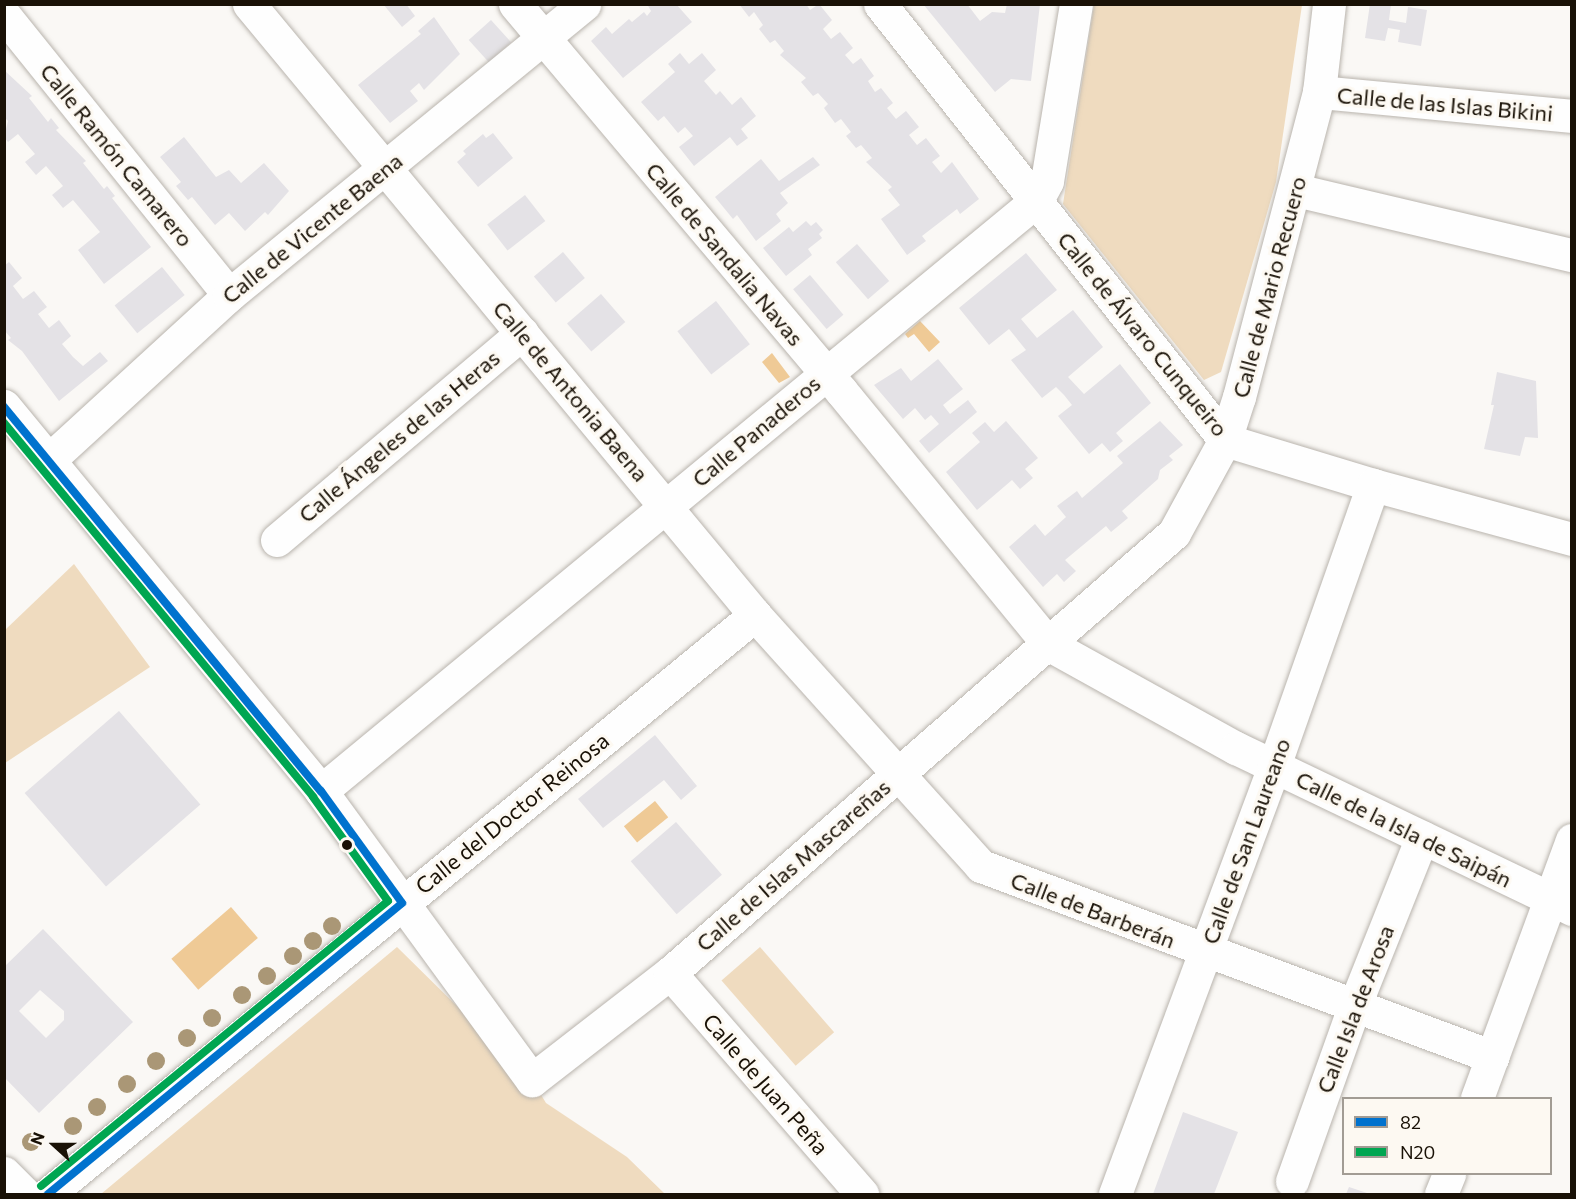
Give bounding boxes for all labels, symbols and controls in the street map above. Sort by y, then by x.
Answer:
street label: Calle Ramón Camarero [35,58,199,252]
street label: Calle de las Islas Bikini [1336,81,1554,127]
street label: Calle de Vicente Baena [217,147,407,309]
street label: Calle de Sandalia Navas [641,157,809,351]
street label: Calle de Mario Recuero [1227,173,1311,401]
street label: Calle de Álvaro Cunqueiro [1052,227,1234,441]
street label: Calle de Antonia Baena [488,295,654,487]
street label: Calle Ángeles de las Heras [293,344,505,528]
street label: Calle Panaderos [687,370,825,492]
street label: Calle del Doctor Reinosa [410,727,614,899]
street label: Calle de San Laureano [1196,735,1296,947]
street label: Calle de la Isla de Saipán [1292,765,1516,893]
street label: Calle de Islas Mascareñas [691,774,895,956]
unlabelled marker [341,839,353,851]
street label: Calle de Barberán [1007,867,1179,953]
street label: Calle Isla de Arosa [1311,921,1399,1097]
street label: Calle de Juan Peña [698,1008,834,1160]
legend [1342,1097,1552,1175]
text: 82 [1400,1111,1421,1133]
north arrow [24,1115,84,1175]
text: N [26,1129,48,1147]
text: N20 [1400,1141,1435,1163]

